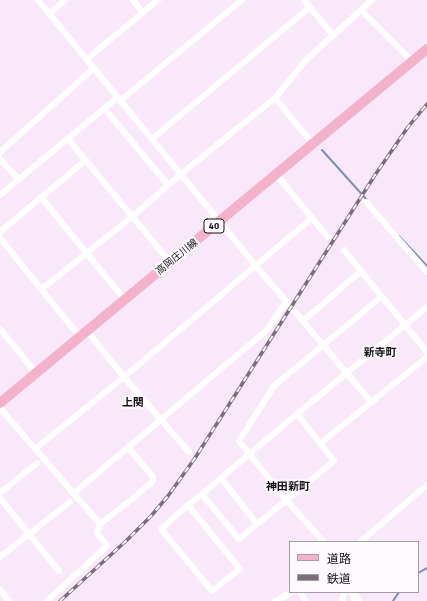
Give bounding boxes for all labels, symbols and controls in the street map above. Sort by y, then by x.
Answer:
road number: 40 [204,219,224,233]
street label: 高岡庄川線 [154,237,200,277]
district label: 新寺町 [364,346,396,360]
district label: 上関 [122,396,144,410]
district label: 神田新町 [266,480,310,494]
legend [289,541,419,593]
text: 道路 [327,552,351,566]
text: 鉄道 [327,572,351,586]

